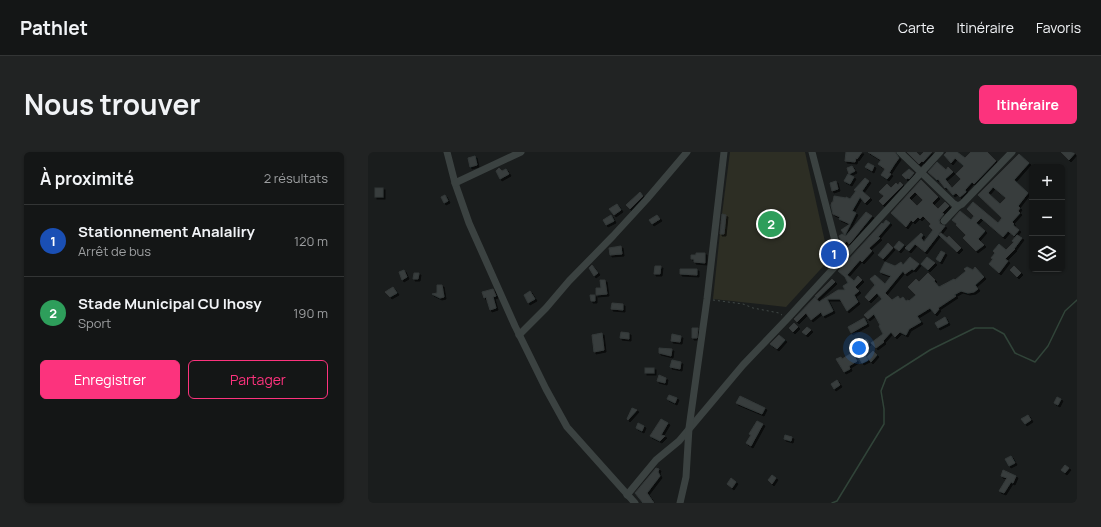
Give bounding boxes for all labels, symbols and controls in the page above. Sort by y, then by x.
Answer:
text: Pathlet [20,15,88,41]
text: Carte [898,18,934,37]
text: Itinéraire [956,18,1014,37]
text: Favoris [1036,18,1081,37]
text: Nous trouver [24,85,200,123]
button: Itinéraire [979,85,1077,124]
map controls [1029,164,1065,272]
button: + [1029,164,1065,200]
text: À proximité [40,167,134,190]
text: 2 résultats [264,169,328,187]
button: − [1029,200,1065,236]
pin: 2 [758,209,784,239]
text: Stationnement Analaliry [78,221,255,242]
text: 1 [50,232,56,250]
text: 120 m [294,232,328,250]
button: layers [1029,236,1065,272]
pin: 1 [821,239,847,269]
text: Arrêt de bus [78,242,151,260]
text: Stade Municipal CU Ihosy [78,293,262,314]
text: 2 [49,304,57,322]
text: 190 m [293,304,328,322]
text: Sport [78,314,111,332]
your location [849,338,869,358]
button: Enregistrer [40,360,180,399]
button: Partager [188,360,328,399]

